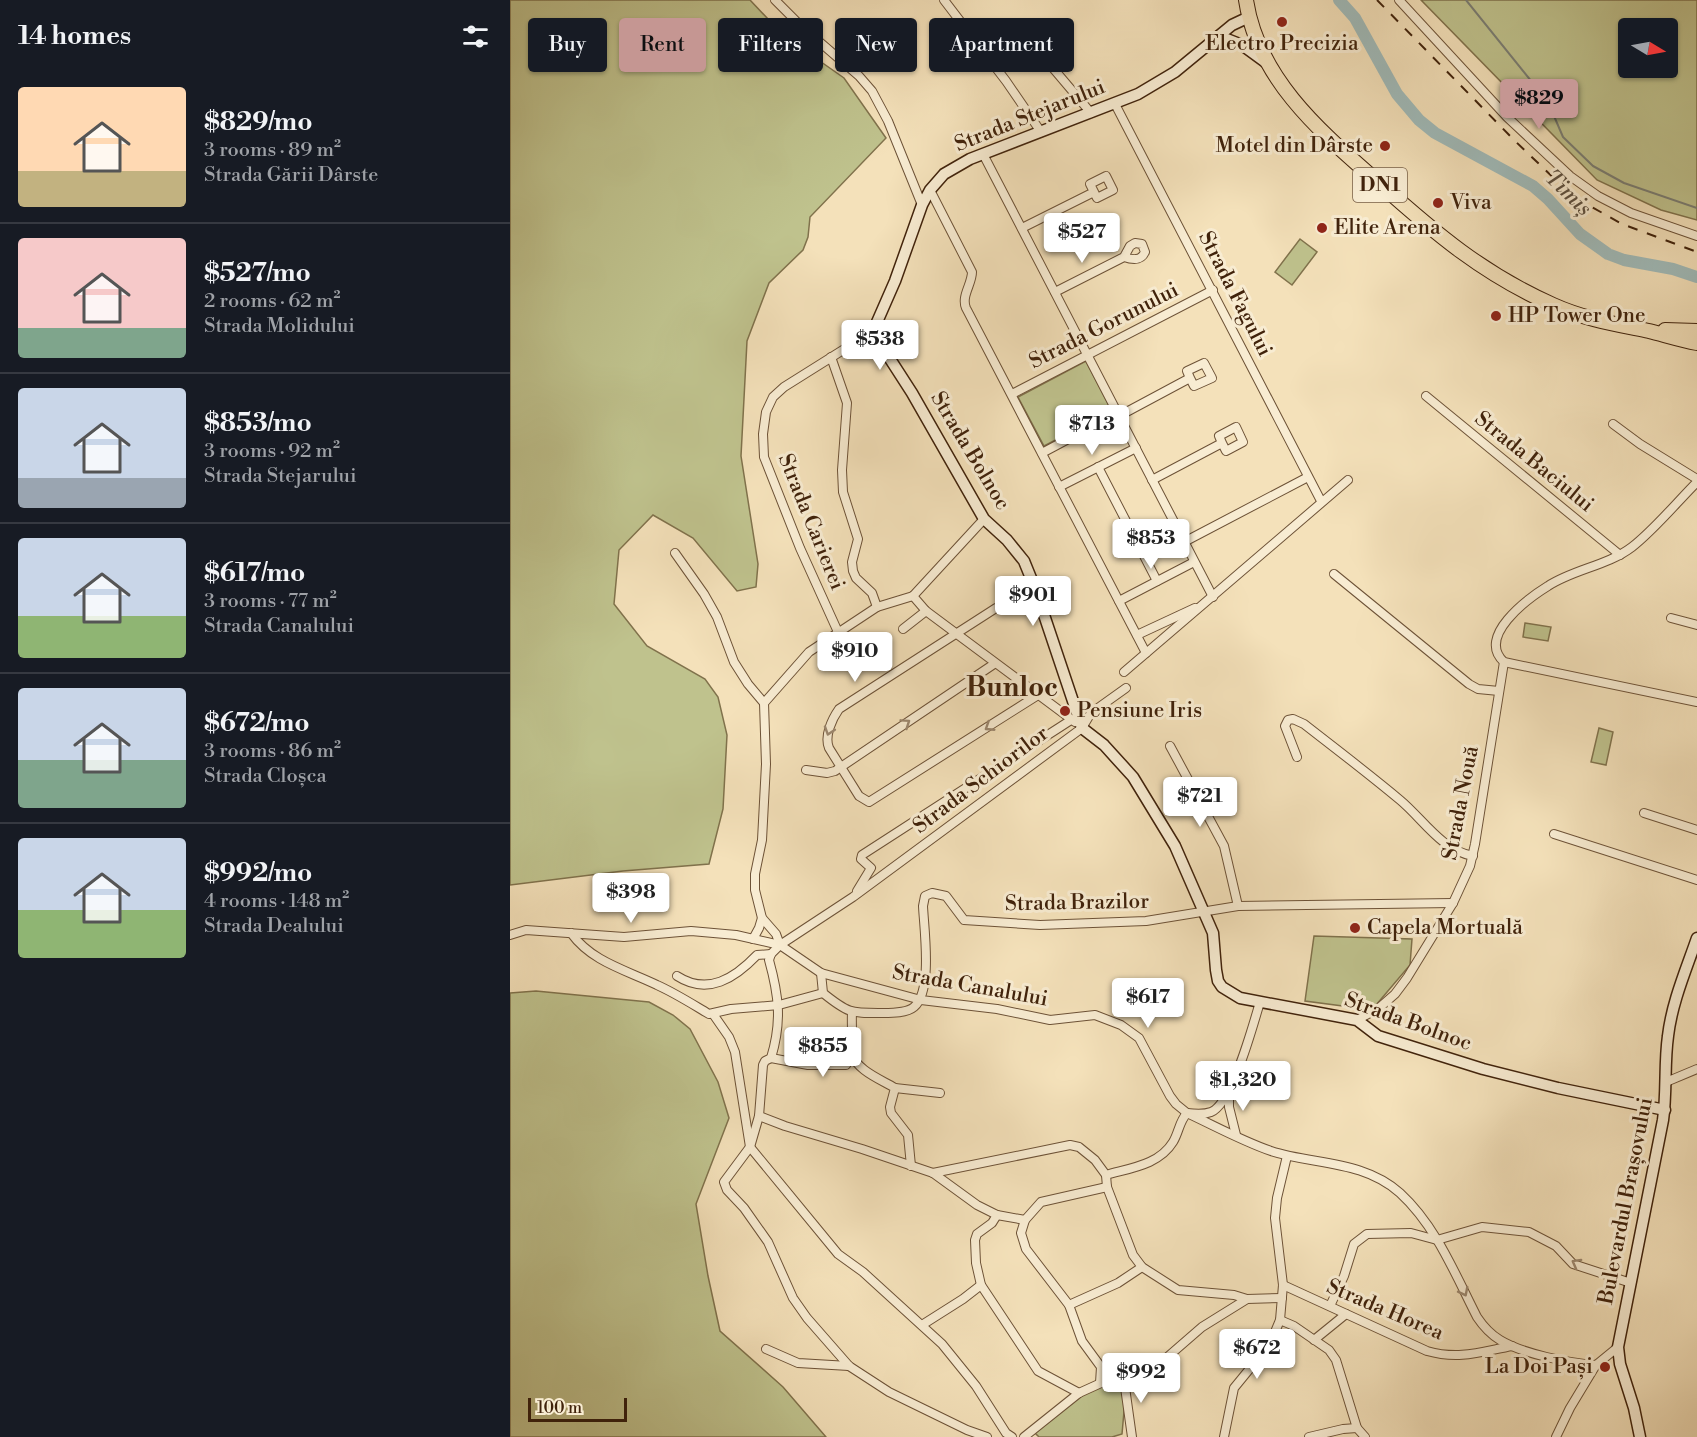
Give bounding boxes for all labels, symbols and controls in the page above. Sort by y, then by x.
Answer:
marker: Electro Precizia [1275,15,1289,29]
chip: Buy [528,18,607,72]
chip: Rent [619,18,706,72]
chip: Filters [718,18,823,72]
chip: New [835,18,917,72]
chip: Apartment [929,18,1074,72]
north arrow [1618,18,1678,78]
map controls [1618,18,1678,78]
text: 14 homes [18,20,131,52]
icon: filters [459,20,492,53]
place label: Electro Precizia [1205,31,1359,57]
street label: Strada Stejarului [951,74,1109,158]
pin: $829 [1503,79,1575,130]
text: $829 [1514,86,1564,111]
text: $829/mo [204,106,313,138]
icon: home [66,111,138,183]
place label: Motel din Dârste [1215,133,1373,159]
text: 3 rooms · 89 m² [204,138,341,163]
marker: Motel din Dârste [1378,139,1392,153]
text: Strada Gării Dârste [204,163,378,188]
water label: Timiș [1539,164,1597,222]
road number: DN1 [1353,168,1407,202]
place label: Viva [1449,190,1492,216]
marker: Viva [1431,196,1445,210]
pin: $527 [1046,213,1118,264]
place label: Elite Arena [1334,215,1441,241]
text: $527 [1058,220,1106,245]
marker: Elite Arena [1315,221,1329,235]
street label: Strada Fagului [1192,227,1278,361]
text: $527/mo [204,257,311,289]
icon: home [66,262,138,334]
street label: Strada Gorunului [1025,277,1183,375]
text: 2 rooms · 62 m² [204,289,340,314]
place label: HP Tower One [1508,303,1646,329]
marker: HP Tower One [1489,309,1503,323]
text: Strada Molidului [204,314,355,339]
pin: $538 [844,320,916,371]
text: $538 [855,327,905,352]
street label: Strada Bolnoc [924,387,1016,515]
pin: $713 [1056,405,1128,456]
street label: Strada Baciului [1469,406,1599,518]
text: $853/mo [204,407,312,439]
icon: home [66,412,138,484]
text: $713 [1069,412,1115,437]
text: 3 rooms · 92 m² [204,439,340,464]
street label: Strada Carierei [772,450,850,594]
text: Strada Stejarului [204,464,357,489]
pin: $853 [1115,519,1187,570]
text: $853 [1126,526,1176,551]
text: $617/mo [204,557,305,589]
icon: home [66,562,138,634]
pin: $901 [997,576,1069,627]
text: $901 [1009,583,1057,608]
text: 3 rooms · 77 m² [204,589,337,614]
text: Strada Canalului [204,614,354,639]
pin: $910 [819,632,891,683]
text: $910 [831,639,879,664]
district label: Bunloc [966,671,1058,705]
place label: Pensiune Iris [1077,698,1202,724]
marker: Pensiune Iris [1058,704,1072,718]
text: $672/mo [204,707,310,739]
icon: home [66,712,138,784]
one-way arrow [899,719,910,730]
street label: Strada Schiorilor [908,720,1054,840]
one-way arrow [985,720,996,731]
one-way arrow [824,725,837,736]
text: 3 rooms · 86 m² [204,739,341,764]
street label: Strada Nouă [1437,743,1485,862]
text: Strada Cloșca [204,764,327,789]
pin: $721 [1164,777,1236,828]
text: $721 [1177,784,1223,809]
text: $992/mo [204,857,312,889]
icon: home [66,862,138,934]
pin: $398 [595,873,667,924]
text: $398 [606,880,656,905]
text: 4 rooms · 148 m² [204,889,349,914]
street label: Strada Brazilor [1005,889,1149,917]
text: Strada Dealului [204,914,344,939]
place label: Capela Mortuală [1367,915,1523,941]
marker: Capela Mortuală [1348,921,1362,935]
street label: Strada Canalului [890,960,1050,1012]
pin: $617 [1112,978,1184,1029]
text: $617 [1126,985,1170,1010]
street label: Strada Bolnoc [1341,987,1475,1057]
pin: $855 [787,1027,859,1078]
text: $855 [798,1034,848,1059]
pin: $1,320 [1194,1061,1292,1112]
text: $1,320 [1210,1068,1276,1093]
street label: Bulevardul Brașovului [1593,1095,1659,1308]
one-way arrow [1572,1259,1582,1270]
street label: Strada Horea [1323,1274,1448,1346]
one-way arrow [1457,1286,1468,1296]
pin: $672 [1221,1329,1293,1380]
text: $672 [1233,1336,1281,1361]
pin: $992 [1105,1353,1177,1404]
place label: La Doi Pași [1485,1354,1593,1380]
text: $992 [1116,1360,1166,1385]
marker: La Doi Pași [1598,1360,1612,1374]
scale bar [528,1395,627,1422]
text: 100 m [537,1398,582,1418]

